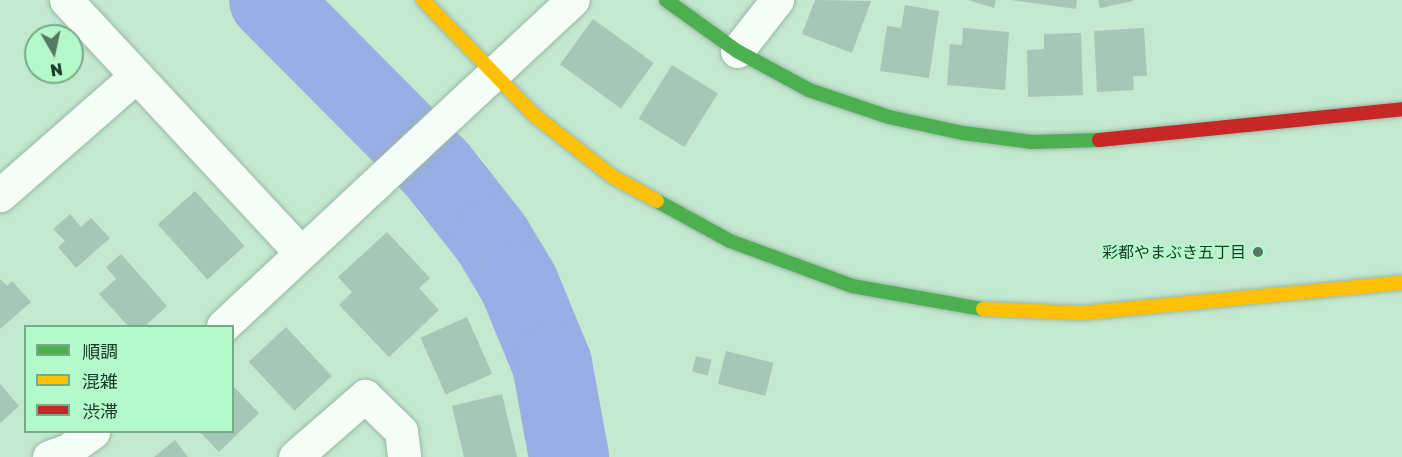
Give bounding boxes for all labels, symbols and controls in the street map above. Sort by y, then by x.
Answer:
north arrow [24,24,84,84]
text: N [49,59,64,81]
place label: 彩都やまぶき五丁目 [1102,242,1246,262]
marker: 彩都やまぶき五丁目 [1251,245,1265,259]
legend [24,325,234,433]
text: 順調 [82,340,118,362]
text: 混雑 [82,370,118,392]
text: 渋滞 [82,400,118,422]

